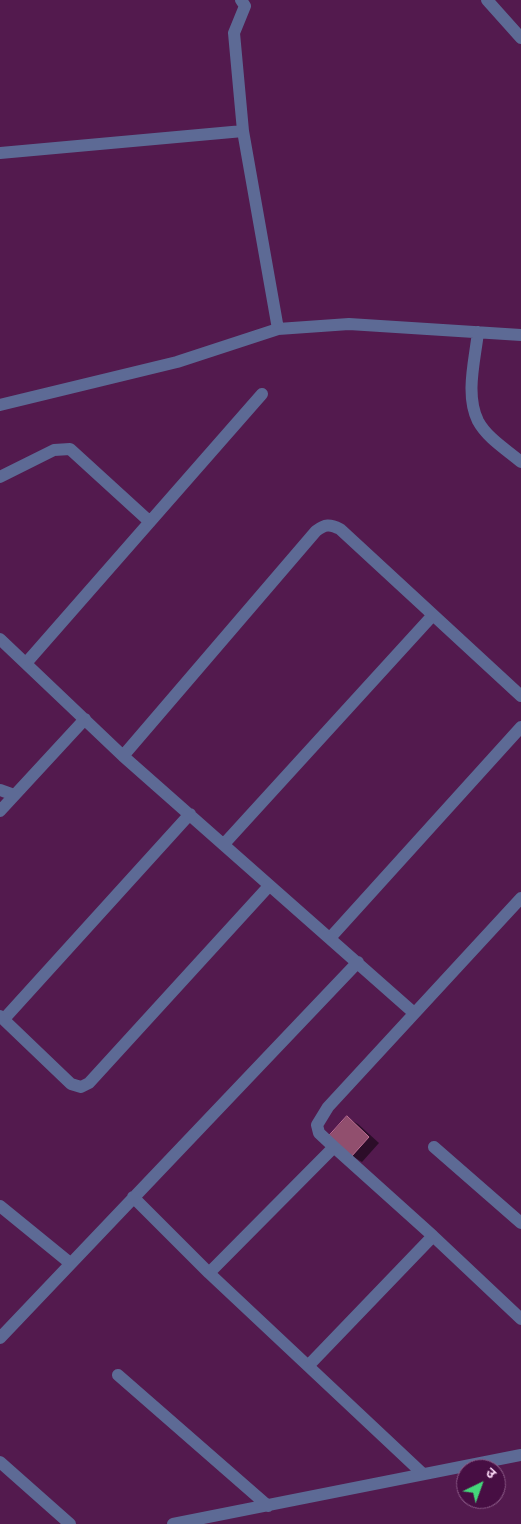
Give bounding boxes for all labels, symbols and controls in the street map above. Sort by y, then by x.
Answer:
north arrow [456,1459,506,1509]
text: उ [482,1464,499,1482]

